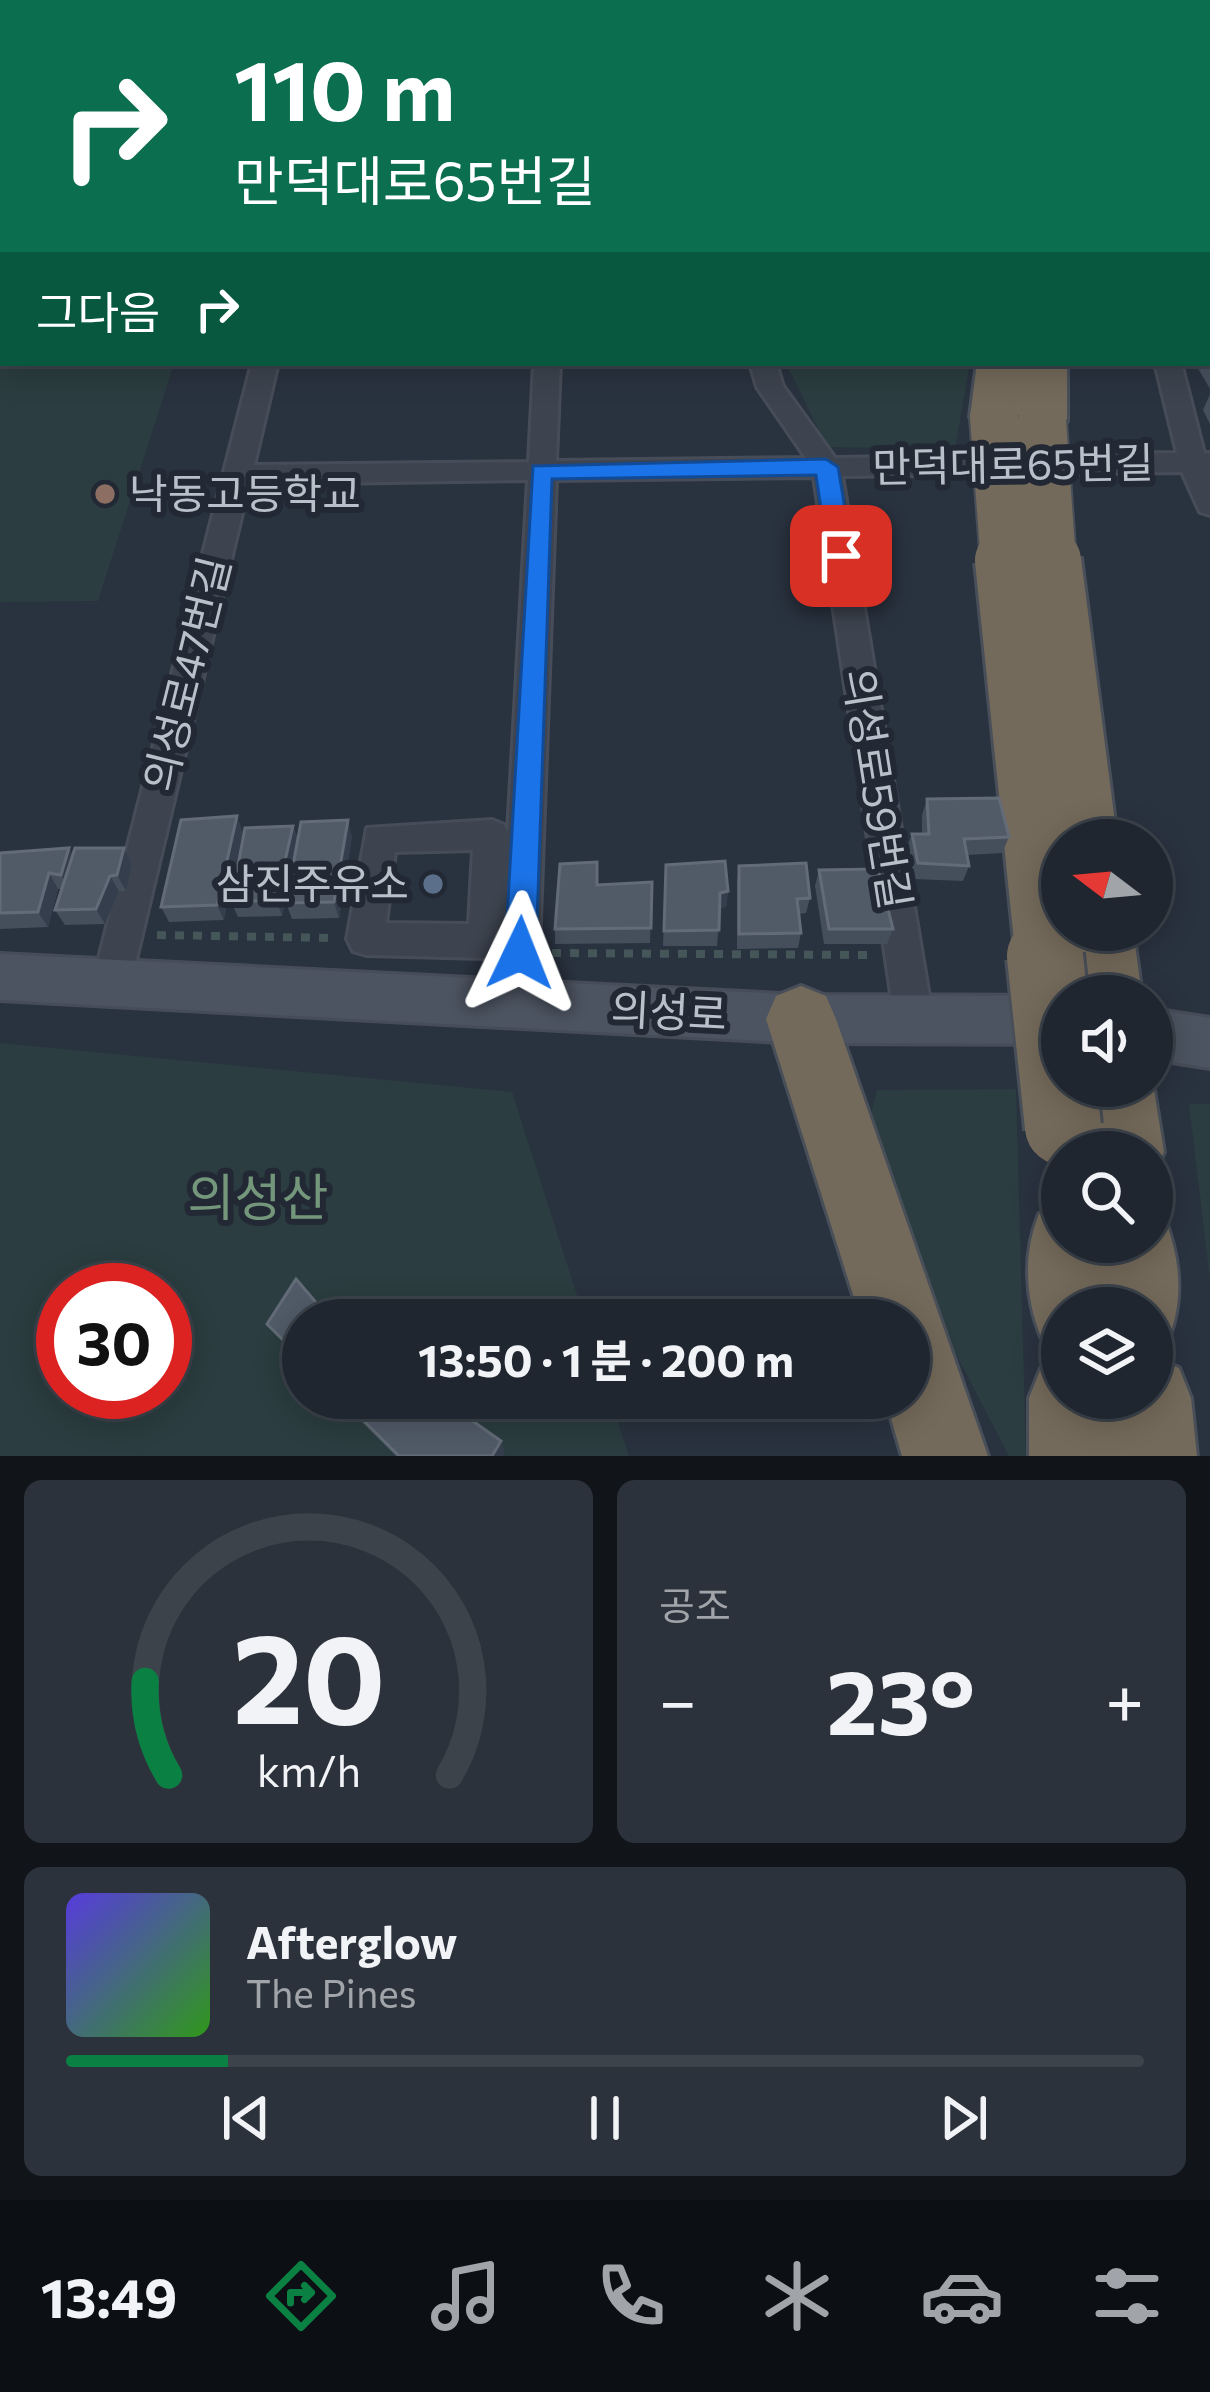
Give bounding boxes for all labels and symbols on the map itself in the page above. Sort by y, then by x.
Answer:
street label: 만덕대로65번길 [872,435,1154,491]
place label: 낙동고등학교 [129,466,361,518]
marker: 낙동고등학교 [92,481,118,507]
pin [790,505,892,607]
street label: 의성로47번길 [131,551,239,796]
street label: 의성로59번길 [834,665,924,913]
north arrow [1041,819,1173,951]
place label: 삼진주유소 [216,856,409,908]
marker: 삼진주유소 [420,871,446,897]
position arrow [457,890,583,1016]
street label: 의성로 [610,981,728,1039]
park label: 의성산 [188,1164,328,1227]
speed limit sign: 30 [36,1263,192,1419]

